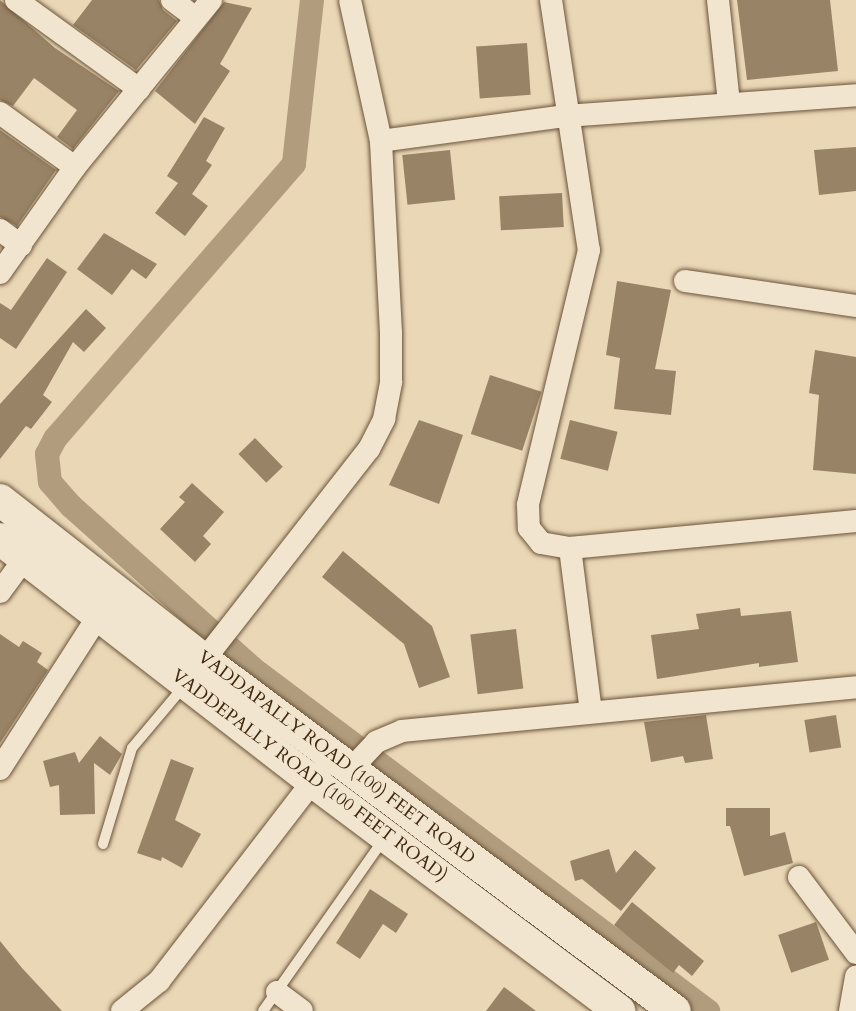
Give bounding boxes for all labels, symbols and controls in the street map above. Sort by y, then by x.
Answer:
street label: VADDAPALLY ROAD (100) FEET ROAD [193,647,479,869]
street label: VADDEPALLY ROAD (100 FEET ROAD) [167,665,451,887]

